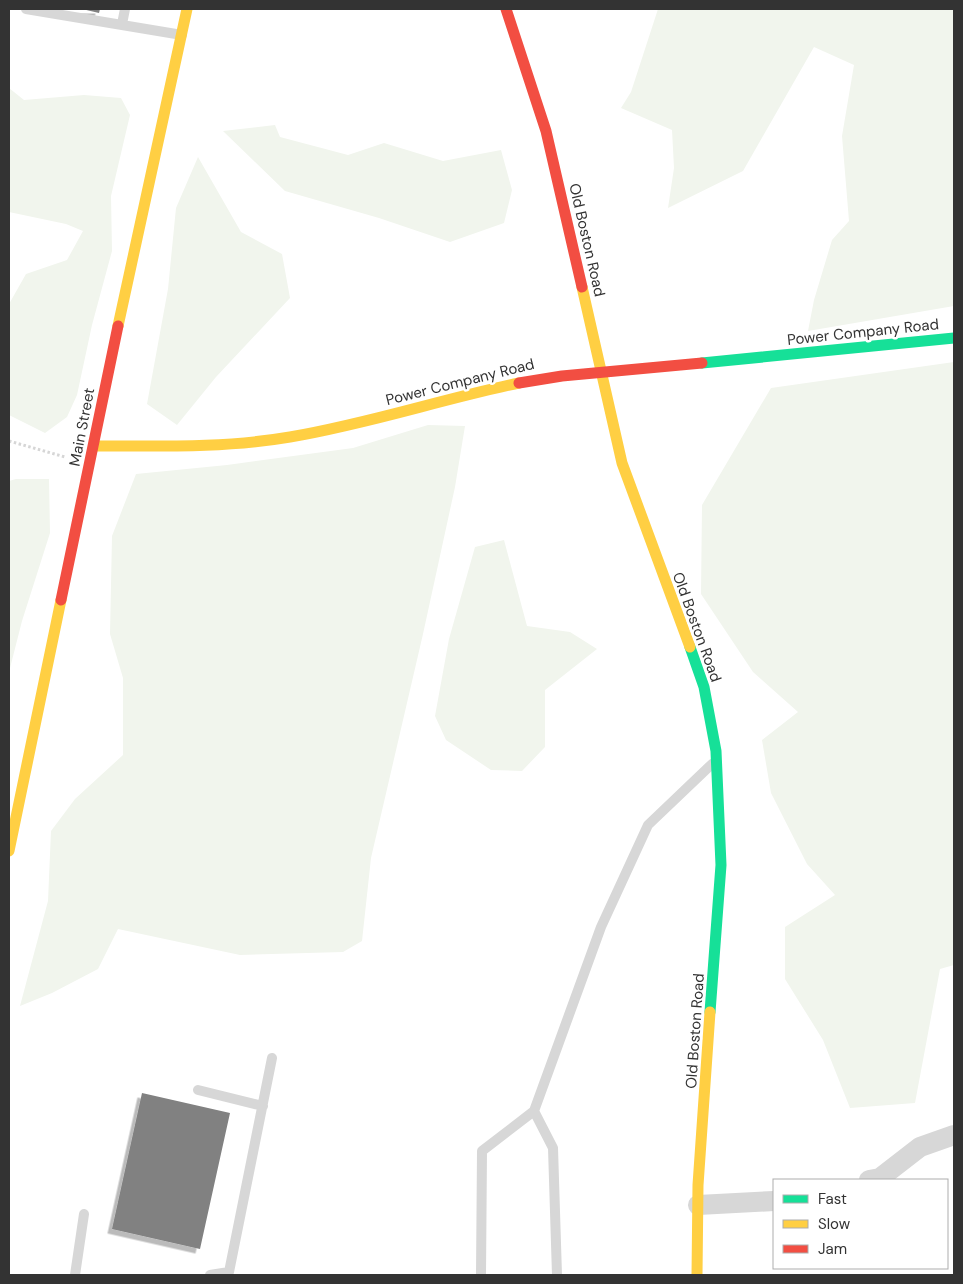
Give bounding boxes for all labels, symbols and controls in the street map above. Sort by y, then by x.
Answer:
street label: Old Boston Road [564,181,610,299]
street label: Power Company Road [786,314,940,350]
street label: Power Company Road [384,354,536,410]
street label: Main Street [65,386,99,468]
street label: Old Boston Road [668,569,726,685]
street label: Old Boston Road [681,973,709,1089]
legend [773,1179,948,1269]
text: Fast [818,1189,847,1209]
text: Slow [818,1214,851,1234]
text: Jam [818,1239,847,1259]

